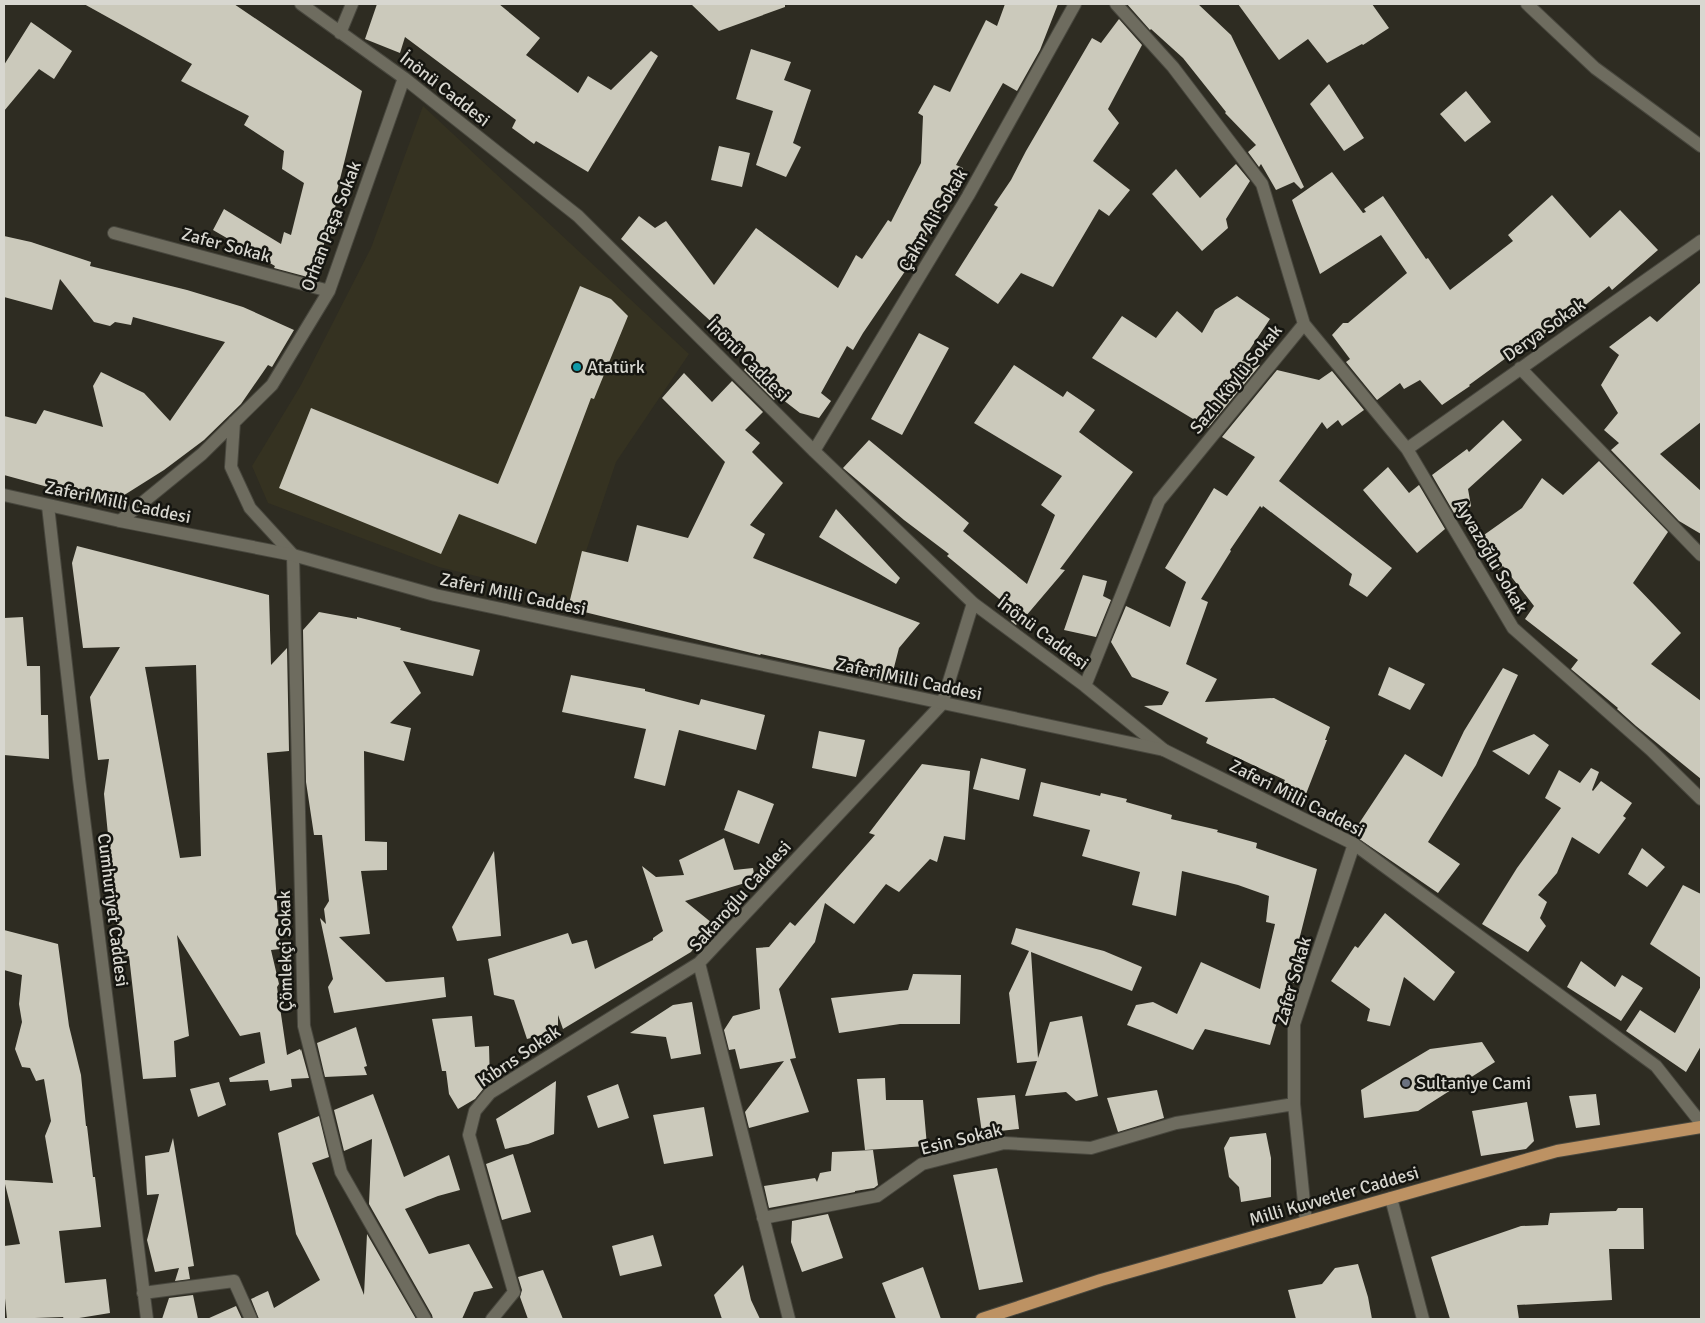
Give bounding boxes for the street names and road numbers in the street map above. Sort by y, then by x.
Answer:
street label: İnönü Caddesi [395,47,495,131]
street label: Orhan Paşa Sokak [296,158,366,294]
street label: Çakır Ali Sokak [894,165,972,275]
street label: Zafer Sokak [179,223,273,267]
street label: Derya Sokak [1499,294,1589,366]
street label: İnönü Caddesi [702,314,794,406]
street label: Sazlı Köylü Sokak [1185,320,1287,438]
street label: Zaferi Milli Caddesi [43,476,193,528]
street label: Ayvazoğlu Sokak [1449,495,1533,617]
street label: Zaferi Milli Caddesi [438,568,588,620]
street label: İnönü Caddesi [993,591,1093,675]
street label: Zaferi Milli Caddesi [834,653,984,705]
street label: Zaferi Milli Caddesi [1226,754,1368,842]
street label: Cumhuriyet Caddesi [93,832,133,988]
street label: Sakaroğlu Caddesi [684,836,796,956]
street label: Çömlekçi Sokak [273,890,297,1012]
street label: Zafer Sokak [1270,934,1316,1028]
street label: Kıbrıs Sokak [473,1020,565,1092]
street label: Esin Sokak [918,1118,1004,1160]
street label: Milli Kuvvetler Caddesi [1247,1161,1421,1231]

